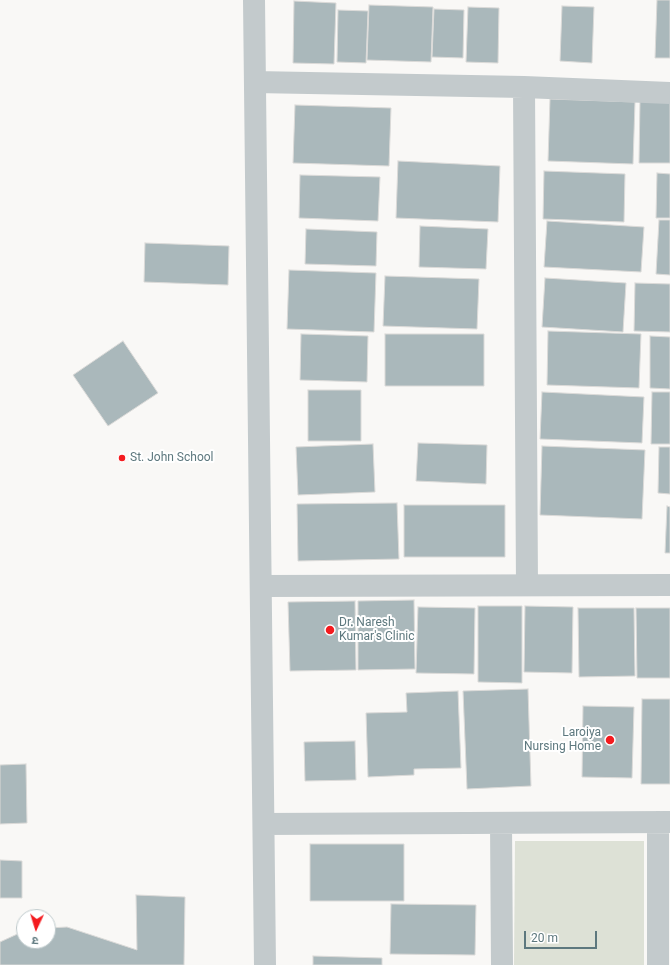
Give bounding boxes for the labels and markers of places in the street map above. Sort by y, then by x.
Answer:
place label: St. John School [130,451,213,465]
marker: St. John School [117,453,127,463]
place label: Dr. Naresh Kumar's Clinic [339,616,414,644]
marker: Dr. Naresh Kumar's Clinic [324,624,336,636]
place label: Laroiya Nursing Home [524,726,601,754]
marker: Laroiya Nursing Home [604,734,616,746]

